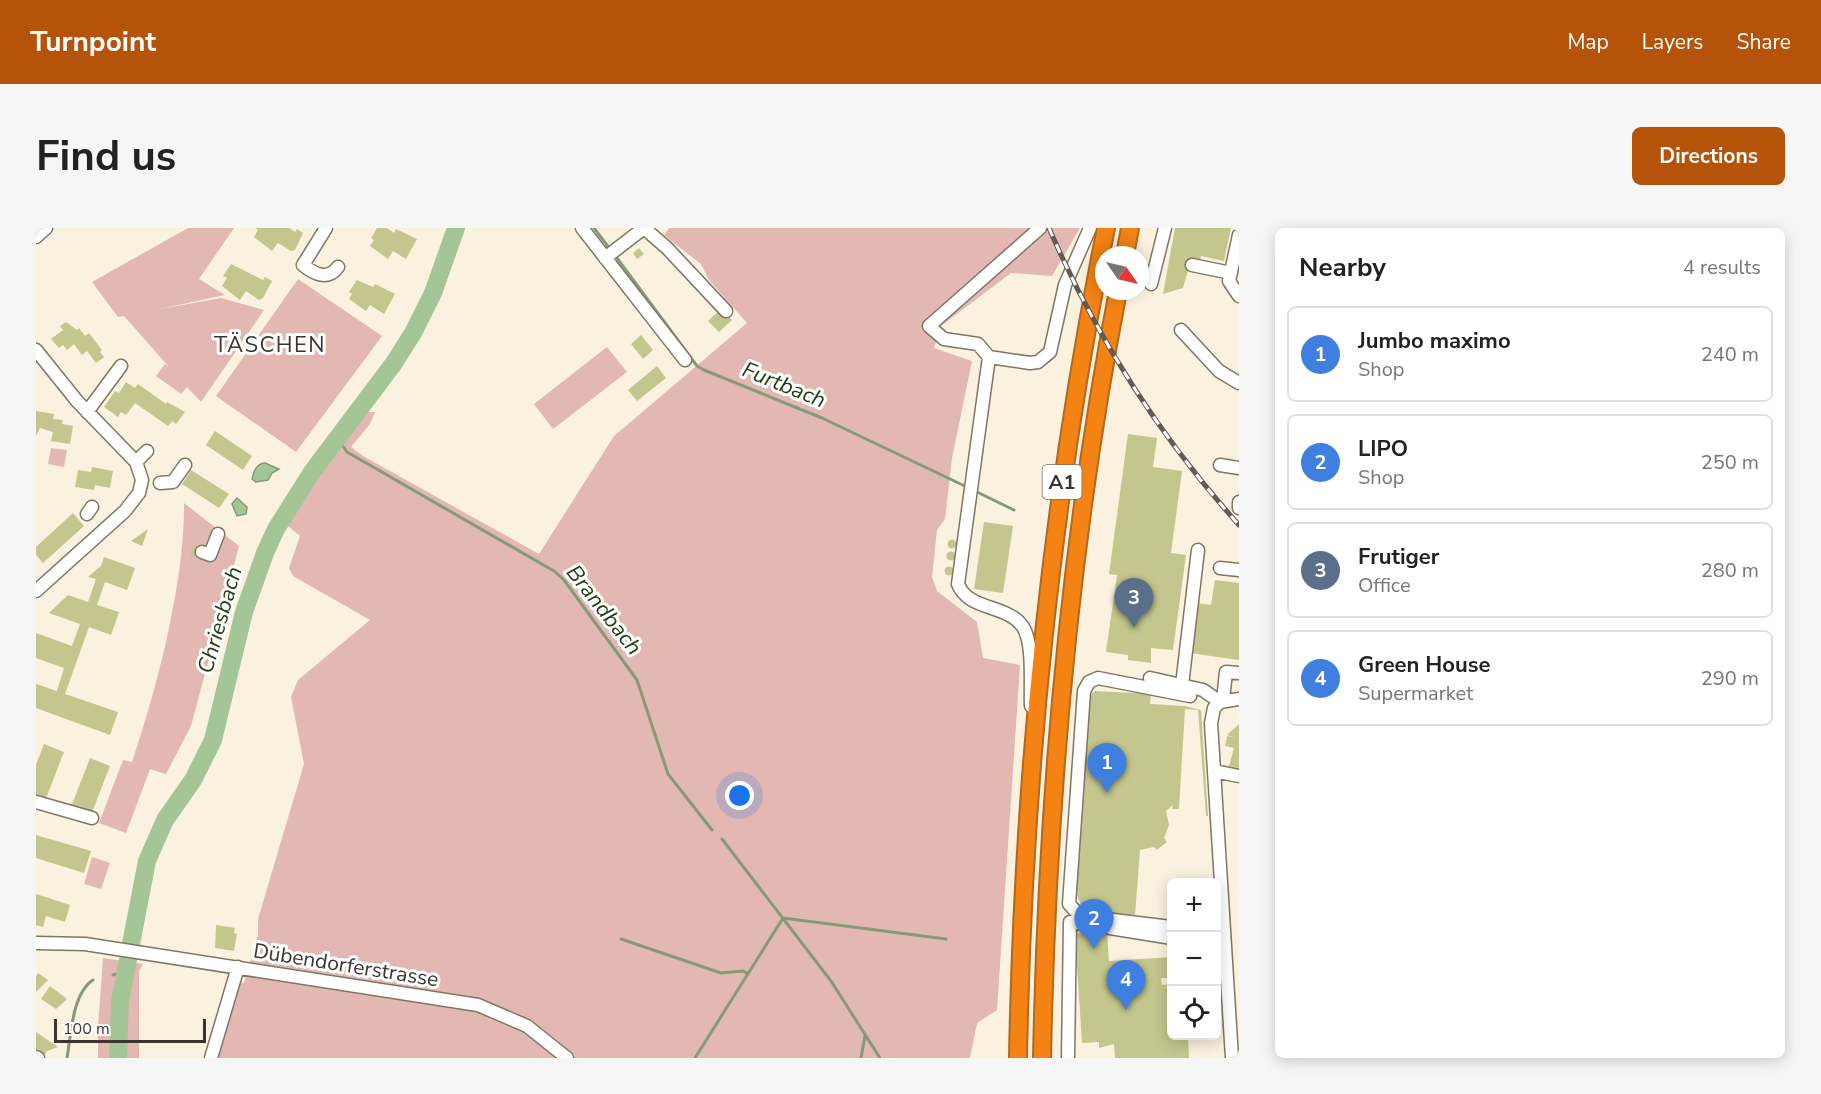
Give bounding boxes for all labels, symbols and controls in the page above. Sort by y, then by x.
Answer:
text: Turnpoint [30,23,156,61]
text: Map [1567,28,1609,56]
text: Layers [1642,28,1703,56]
text: Share [1736,28,1791,56]
button: Directions [1632,127,1785,185]
text: Find us [36,128,176,185]
north arrow [1095,246,1149,300]
text: Nearby [1299,250,1386,285]
text: 4 results [1683,254,1761,281]
text: Jumbo maximo [1358,326,1511,356]
district label: TÄSCHEN [214,330,326,360]
text: 1 [1315,341,1327,368]
text: 240 m [1701,341,1759,368]
water label: Furtbach [738,355,830,415]
text: Shop [1358,356,1404,383]
text: LIPO [1358,434,1408,464]
text: 2 [1315,449,1327,476]
text: 250 m [1701,449,1759,476]
text: Shop [1358,464,1404,491]
road number: A1 [1042,465,1082,499]
text: Frutiger [1358,542,1439,572]
text: 3 [1315,557,1327,584]
text: 280 m [1701,557,1759,584]
water label: Brandbach [559,559,649,661]
water label: Chriesbach [190,563,250,677]
text: Office [1358,572,1411,599]
pin: 3 [1114,578,1154,628]
text: Green House [1358,650,1490,680]
text: 4 [1315,665,1327,692]
text: 290 m [1701,665,1759,692]
text: Supermarket [1358,680,1473,707]
pin: 1 [1088,744,1126,793]
your location [725,781,754,810]
map controls [1167,878,1221,1040]
button: + [1167,878,1221,932]
pin: 2 [1074,900,1114,949]
button: − [1167,932,1221,986]
street label: Dübendorferstrasse [251,937,441,993]
pin: 4 [1106,960,1146,1010]
button: locate [1167,986,1221,1040]
scale bar [54,1016,206,1044]
text: 100 m [63,1018,110,1040]

